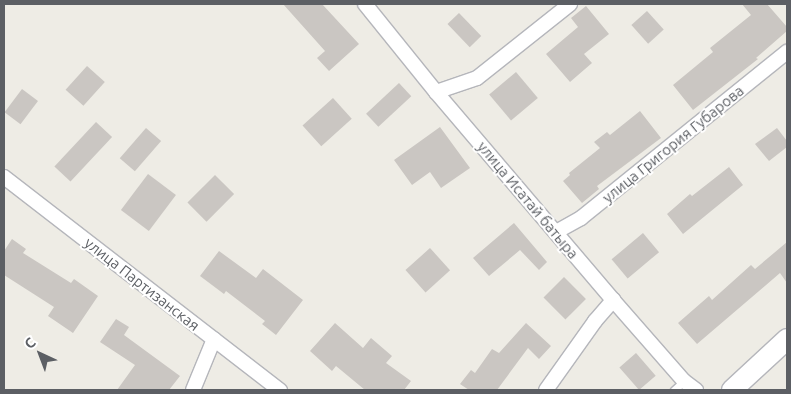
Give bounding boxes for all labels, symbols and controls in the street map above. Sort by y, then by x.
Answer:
street label: улица Григория Губарова [599,81,747,207]
street label: улица Исатай батыра [474,138,582,262]
street label: улица Партизанская [81,234,203,334]
north arrow [15,329,65,379]
text: С [21,334,38,352]

